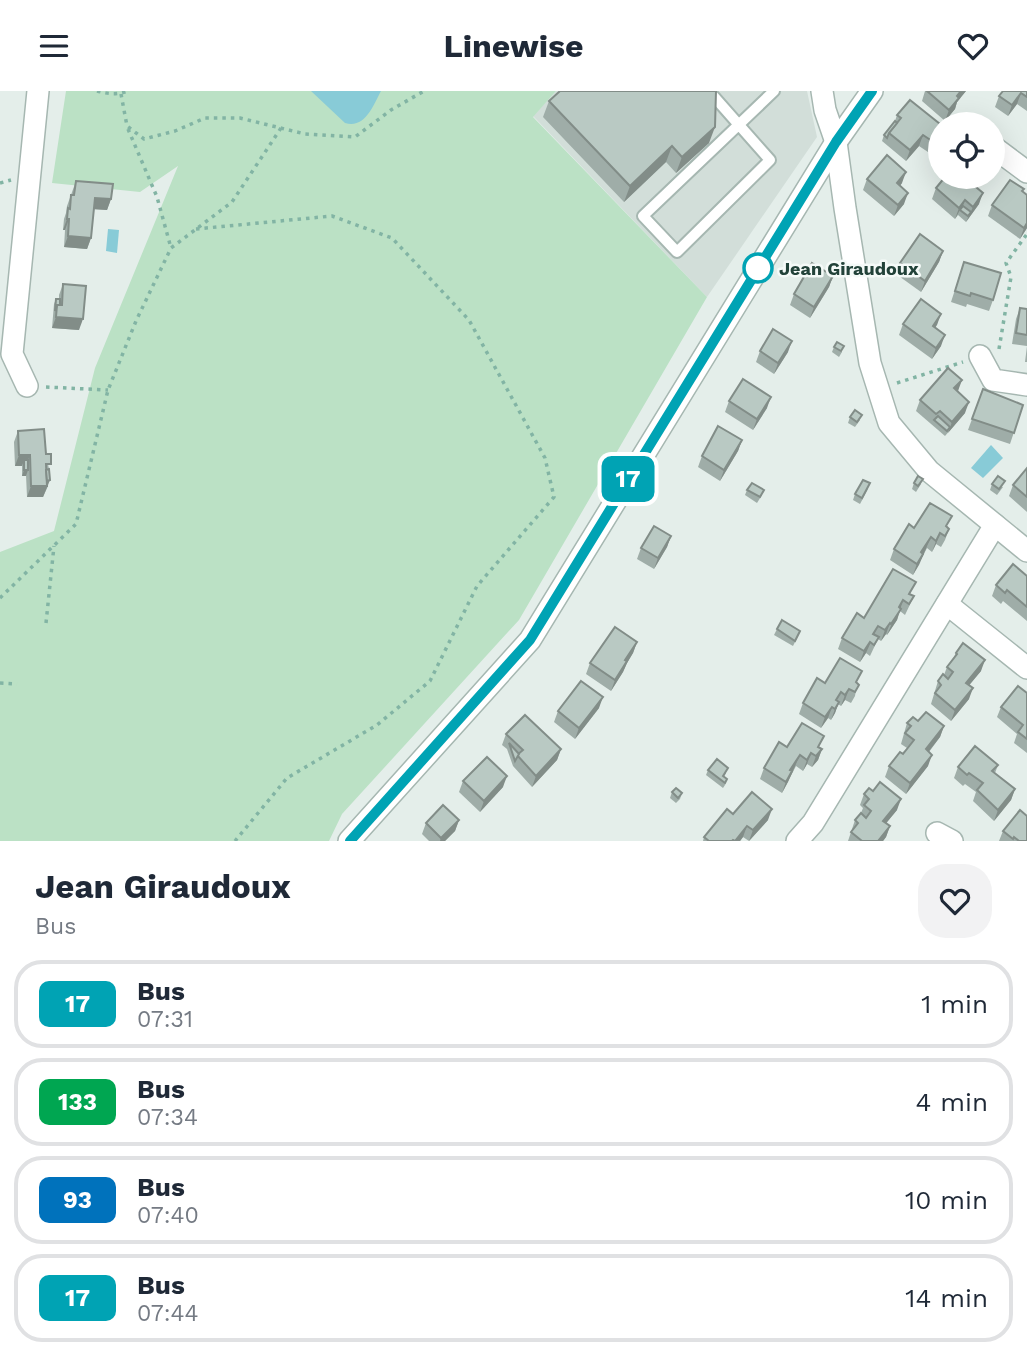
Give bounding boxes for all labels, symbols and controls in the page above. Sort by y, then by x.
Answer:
icon: menu [35,27,73,65]
text: Linewise [443,27,584,65]
icon: heart [954,27,992,65]
map controls [928,112,1005,189]
button: locate [928,112,1005,189]
marker: Jean Giraudoux [743,253,773,283]
place label: Jean Giraudoux [779,258,919,279]
line badge: 17 [596,456,660,502]
text: 17 [616,465,640,493]
button: heart [918,864,992,938]
text: Jean Giraudoux [35,867,291,906]
text: Bus [35,913,76,940]
text: Bus [137,976,185,1006]
text: 1 min [921,989,988,1019]
text: 17 [65,990,90,1018]
text: 07:31 [137,1006,193,1033]
text: Bus [137,1074,185,1104]
text: 4 min [915,1087,988,1117]
text: 133 [58,1088,97,1116]
text: 07:34 [137,1104,198,1131]
text: Bus [137,1172,185,1202]
text: 10 min [905,1185,988,1215]
text: 93 [63,1186,92,1214]
text: 07:40 [137,1202,199,1229]
text: Bus [137,1270,185,1300]
text: 14 min [905,1283,988,1313]
text: 17 [65,1284,90,1312]
text: 07:44 [137,1300,199,1327]

